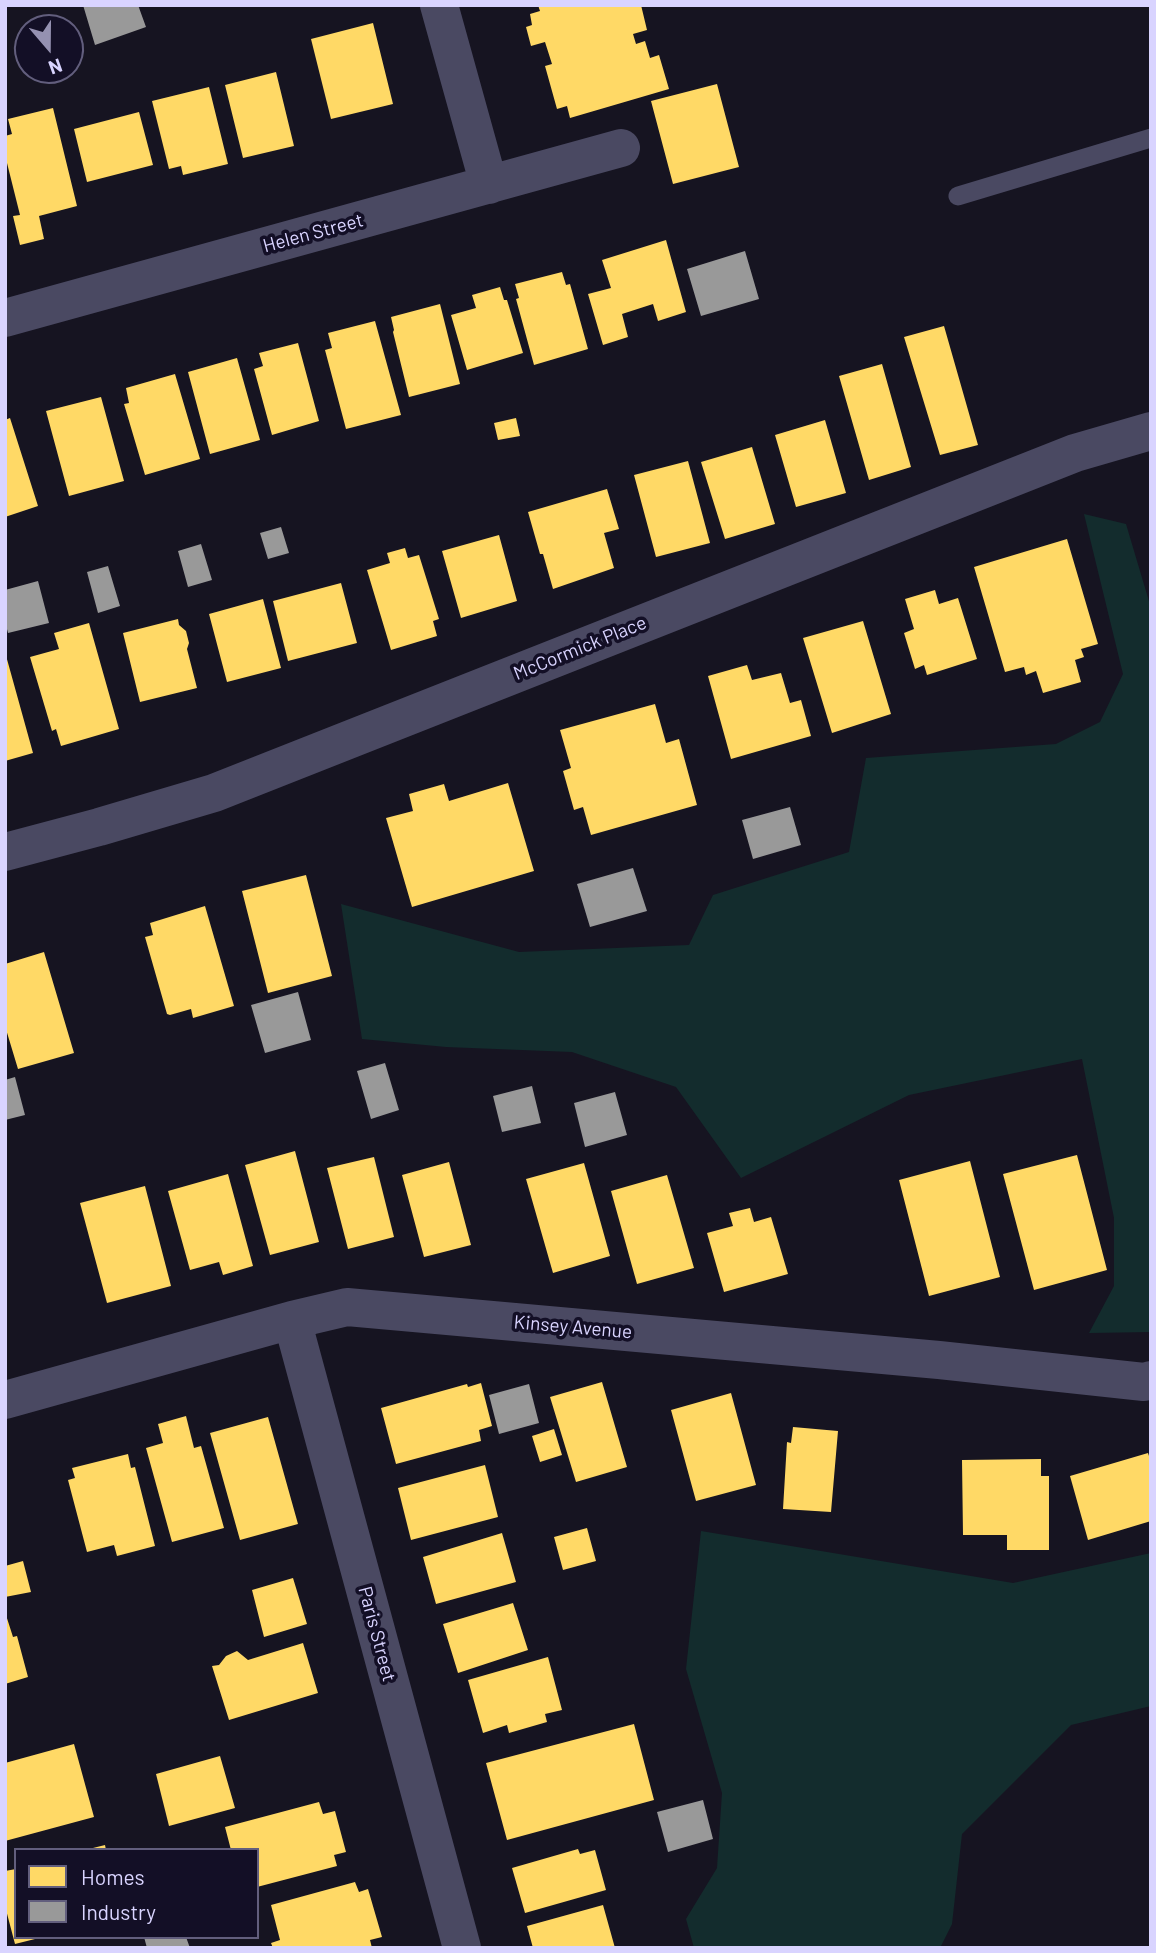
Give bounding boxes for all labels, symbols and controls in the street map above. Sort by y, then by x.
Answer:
north arrow [14,14,84,84]
text: N [46,54,66,80]
street label: Helen Street [260,209,366,257]
street label: McCormick Place [510,611,650,685]
street label: Kinsey Avenue [513,1310,633,1344]
street label: Paris Street [353,1584,401,1684]
legend [14,1848,259,1939]
text: Homes [81,1864,145,1889]
text: Industry [81,1899,156,1924]

